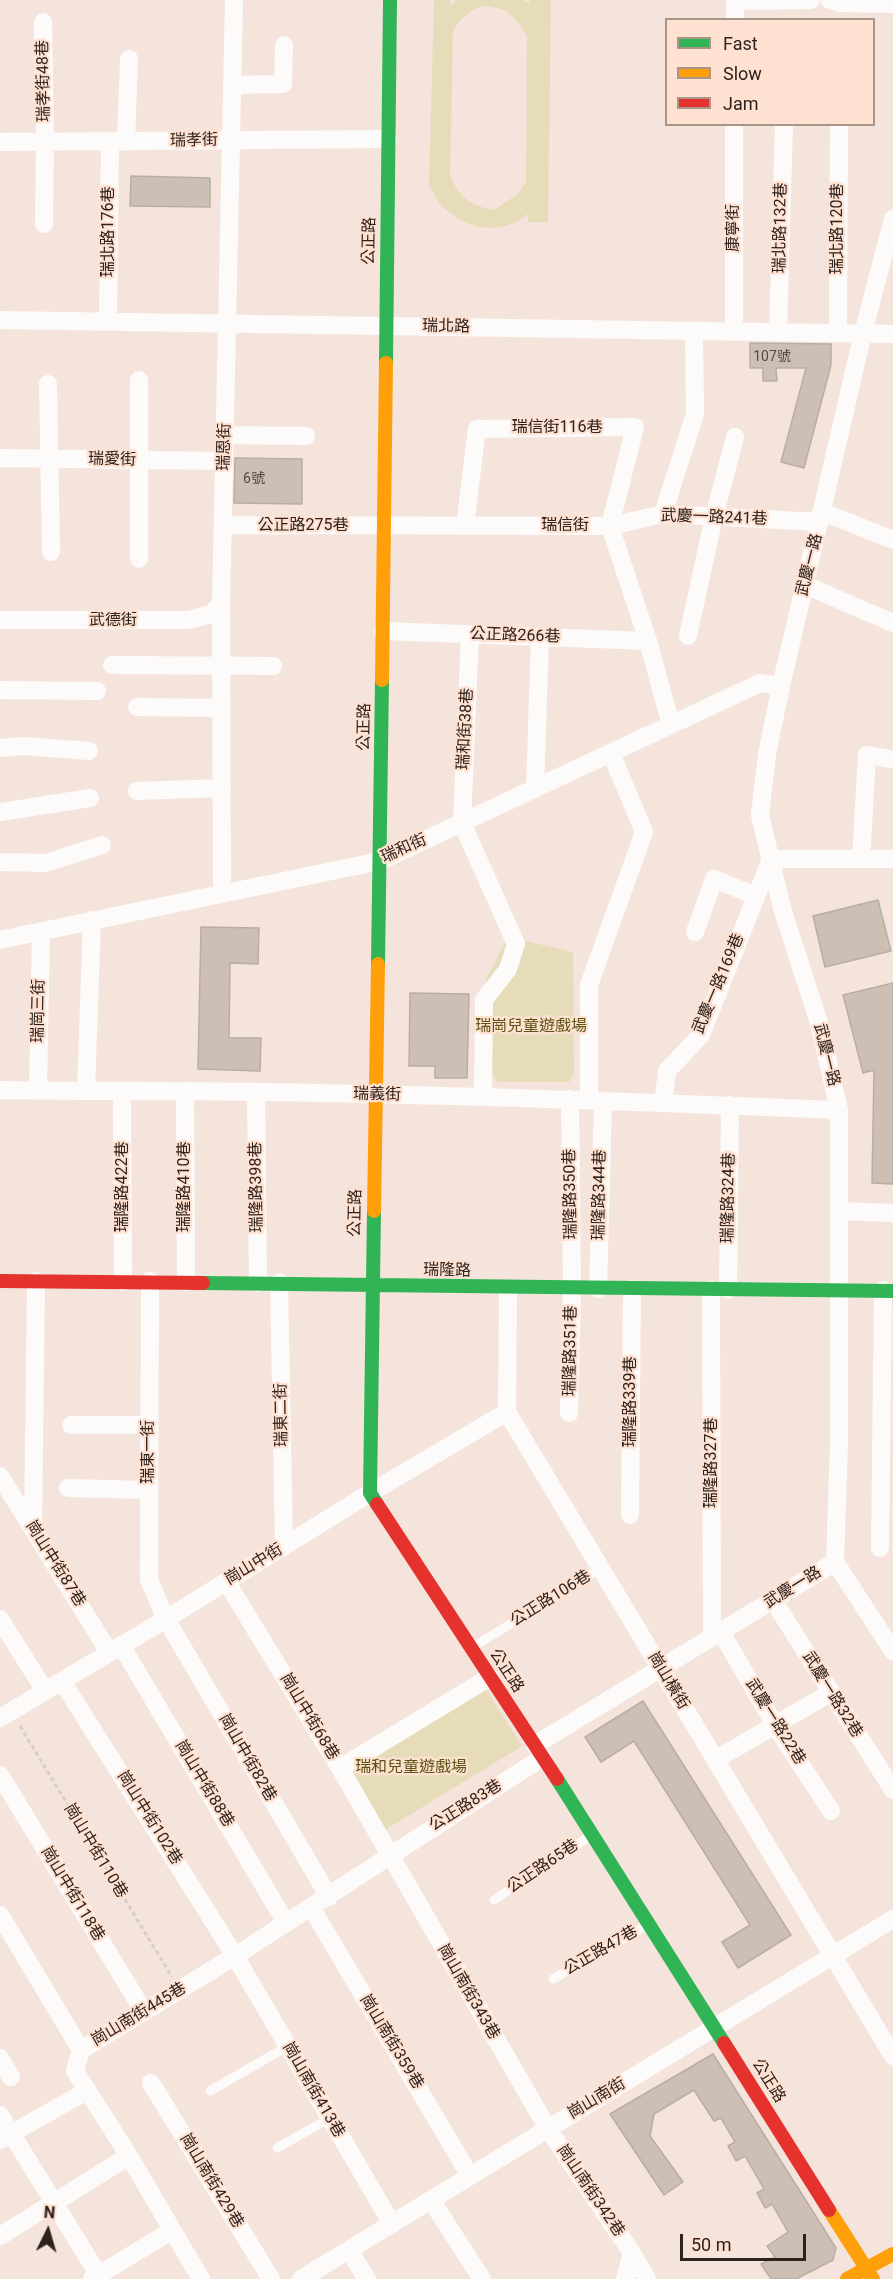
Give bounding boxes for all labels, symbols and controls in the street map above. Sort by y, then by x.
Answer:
legend [665,18,875,126]
text: Fast [723,33,758,54]
street label: 瑞孝街48巷 [34,40,54,122]
text: Slow [723,63,762,84]
text: Jam [723,93,759,114]
street label: 瑞孝街 [170,131,218,151]
street label: 瑞北路132巷 [771,182,791,274]
street label: 瑞北路120巷 [828,184,848,274]
street label: 瑞北路176巷 [99,187,119,277]
street label: 康寧街 [724,204,744,252]
street label: 公正路 [360,217,380,265]
street label: 瑞北路 [422,317,470,337]
house number: 107號 [753,349,791,365]
street label: 瑞信街116巷 [512,418,602,438]
street label: 瑞恩街 [215,423,235,471]
street label: 瑞愛街 [88,450,136,470]
house number: 6號 [243,471,265,487]
street label: 武慶一路241巷 [660,507,768,529]
street label: 公正路275巷 [258,516,348,536]
street label: 瑞信街 [541,516,589,536]
street label: 武慶一路 [793,532,827,598]
street label: 武德街 [89,611,137,631]
street label: 公正路266巷 [469,625,561,647]
street label: 瑞和街38巷 [454,688,478,770]
street label: 公正路 [355,703,375,751]
street label: 瑞和街 [378,830,430,868]
street label: 武慶一路169巷 [689,931,749,1037]
street label: 瑞崗三街 [29,979,49,1043]
park label: 瑞崗兒童遊戲場 [475,1017,587,1037]
street label: 武慶一路 [809,1022,843,1088]
street label: 瑞義街 [353,1085,401,1105]
street label: 瑞隆路398巷 [247,1141,267,1233]
street label: 瑞隆路422巷 [113,1142,133,1232]
street label: 瑞隆路410巷 [175,1142,195,1232]
street label: 瑞隆路350巷 [561,1148,581,1240]
street label: 瑞隆路344巷 [590,1149,610,1241]
street label: 瑞隆路324巷 [719,1152,739,1244]
street label: 公正路 [346,1189,366,1237]
street label: 瑞隆路 [423,1261,471,1281]
street label: 瑞隆路351巷 [561,1305,581,1397]
street label: 瑞隆路339巷 [621,1357,641,1447]
street label: 瑞東二街 [272,1383,292,1447]
street label: 瑞隆路327巷 [702,1418,722,1508]
street label: 瑞東一街 [139,1420,159,1484]
street label: 崗山中街87巷 [21,1517,89,1611]
street label: 崗山中街 [222,1540,286,1590]
street label: 武慶一路 [761,1563,825,1613]
street label: 公正路106巷 [507,1567,595,1631]
street label: 公正路 [485,1646,527,1696]
street label: 武慶一路32巷 [798,1648,866,1742]
street label: 崗山橫街 [643,1649,693,1713]
street label: 崗山中街68巷 [276,1670,342,1764]
street label: 武慶一路22巷 [741,1675,809,1769]
street label: 崗山中街82巷 [214,1711,280,1805]
street label: 崗山中街88巷 [171,1737,237,1831]
park label: 瑞和兒童遊戲場 [355,1758,467,1778]
street label: 崗山中街102巷 [113,1768,185,1868]
street label: 公正路83巷 [426,1776,506,1836]
street label: 崗山中街110巷 [59,1800,131,1902]
street label: 公正路65巷 [504,1836,582,1898]
street label: 崗山中街118巷 [36,1843,108,1945]
street label: 公正路47巷 [561,1922,641,1980]
street label: 崗山南街343巷 [433,1941,503,2043]
street label: 崗山南街445巷 [88,1979,190,2051]
street label: 崗山南街359巷 [355,1991,427,2093]
street label: 崗山南街413巷 [278,2039,348,2141]
street label: 公正路 [747,2056,789,2106]
street label: 崗山南街 [565,2074,629,2124]
street label: 崗山南街429巷 [175,2130,247,2232]
street label: 崗山南街342巷 [552,2141,628,2241]
north arrow [18,2201,78,2261]
text: N [43,2203,56,2223]
scale bar [683,2222,809,2260]
text: 50 m [691,2234,731,2255]

